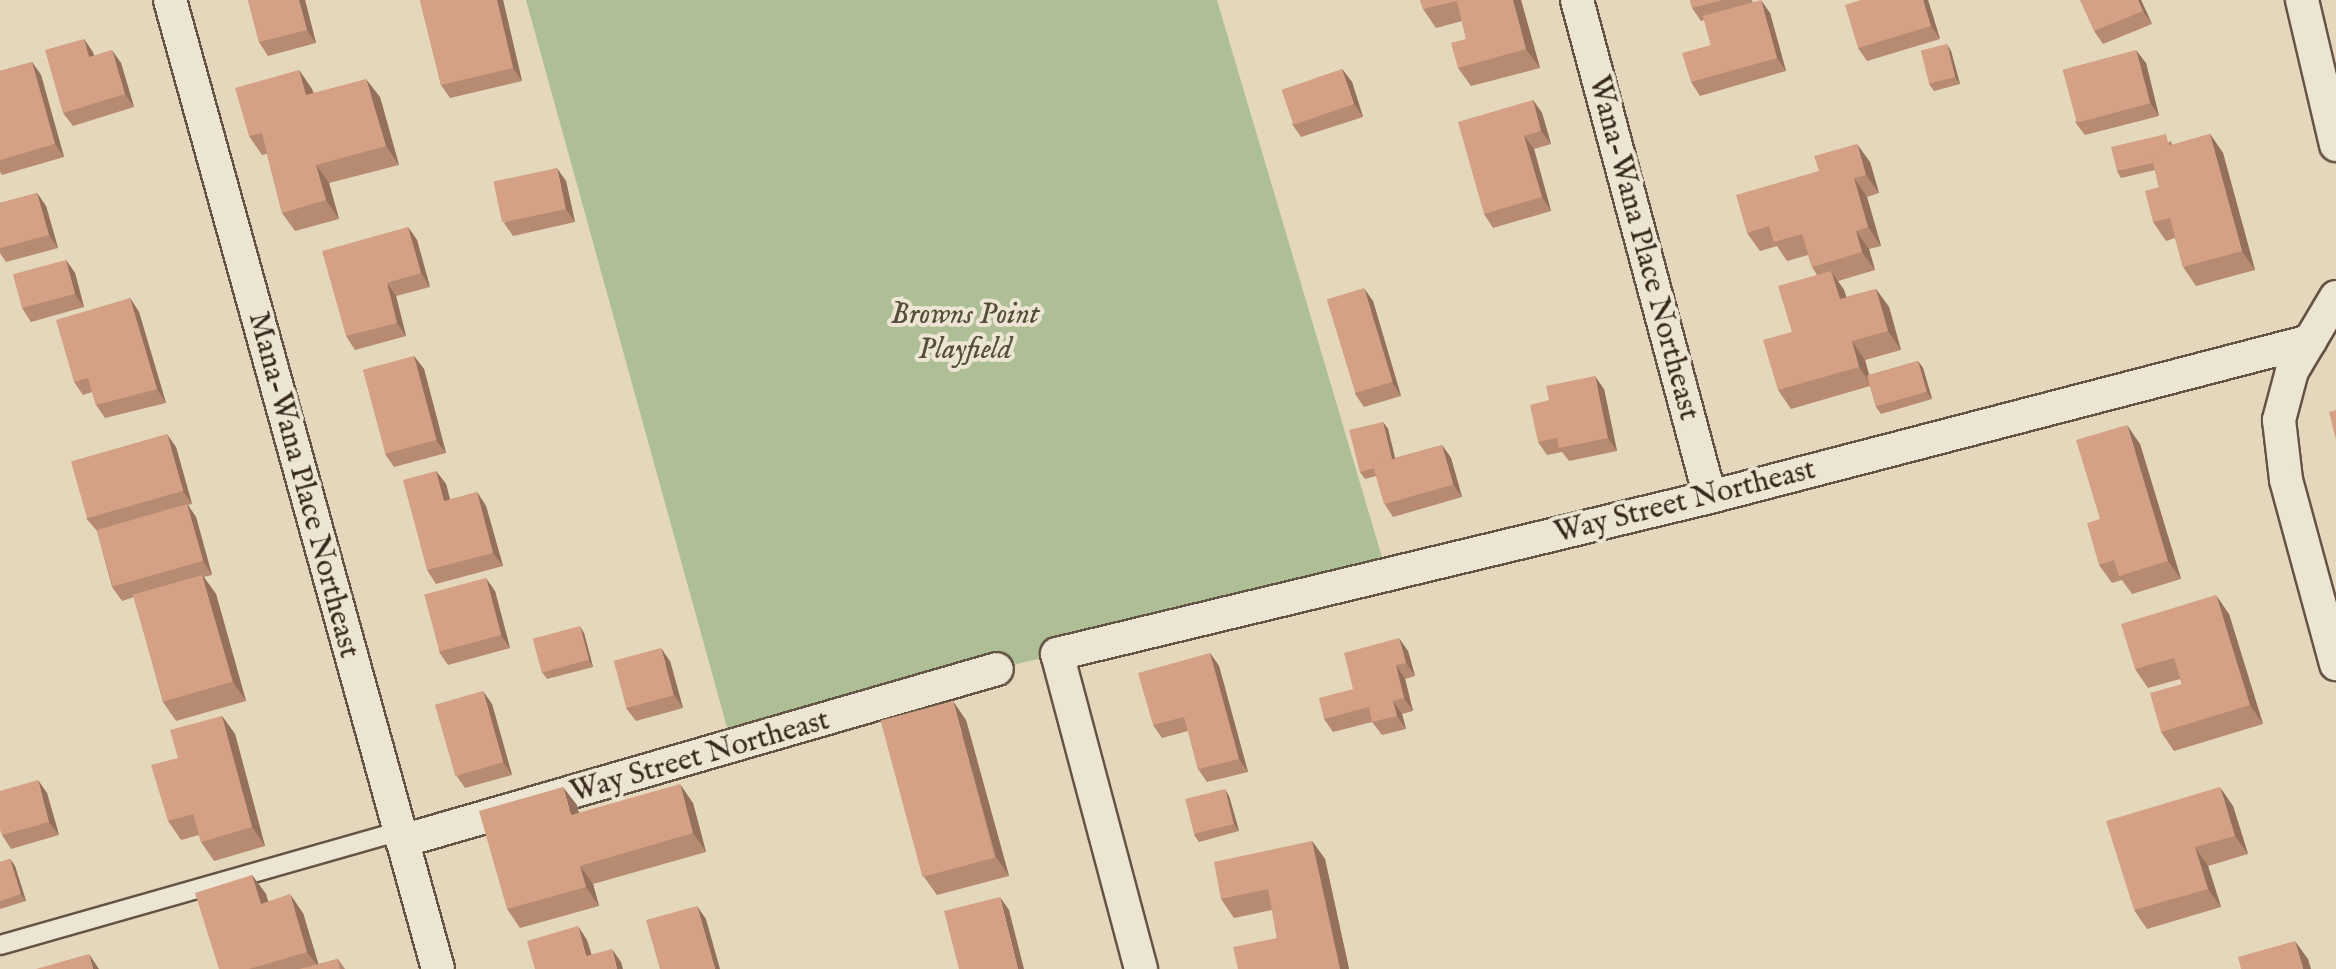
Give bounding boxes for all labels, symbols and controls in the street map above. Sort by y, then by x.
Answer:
street label: Wana-Wana Place Northeast [1580,72,1706,424]
park label: Browns Point Playfield [891,297,1039,368]
street label: Mana-Wana Place Northeast [239,308,367,662]
street label: Way Street Northeast [1551,452,1819,552]
street label: Way Street Northeast [566,703,834,811]

